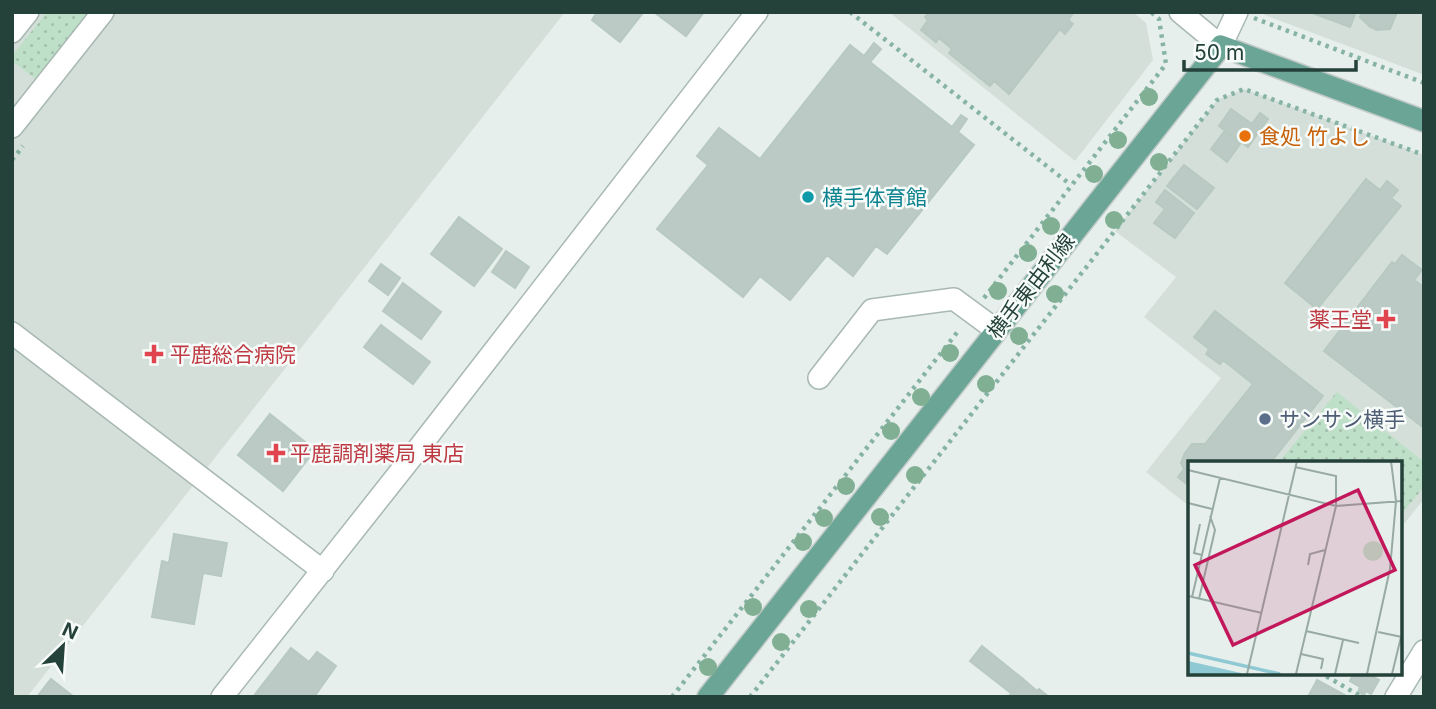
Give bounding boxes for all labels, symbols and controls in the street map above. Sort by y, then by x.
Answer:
scale bar [1184,28,1356,72]
text: 50 m [1194,40,1244,65]
place label: 食処 竹よし [1259,124,1370,149]
marker: 食処 竹よし [1237,128,1253,144]
place label: 横手体育館 [822,185,927,210]
marker: 横手体育館 [800,189,816,205]
street label: 横手東由利線 [982,229,1080,343]
place label: 薬王堂 [1309,307,1372,332]
marker: 薬王堂 [1378,311,1394,327]
place label: 平鹿総合病院 [170,342,296,367]
marker: 平鹿総合病院 [144,344,164,364]
place label: サンサン横手 [1279,407,1405,432]
marker: サンサン横手 [1257,411,1273,427]
place label: 平鹿調剤薬局 東店 [290,441,464,466]
marker: 平鹿調剤薬局 東店 [268,445,284,461]
inset map [1188,461,1401,674]
north arrow [28,611,98,681]
text: N [59,618,81,645]

